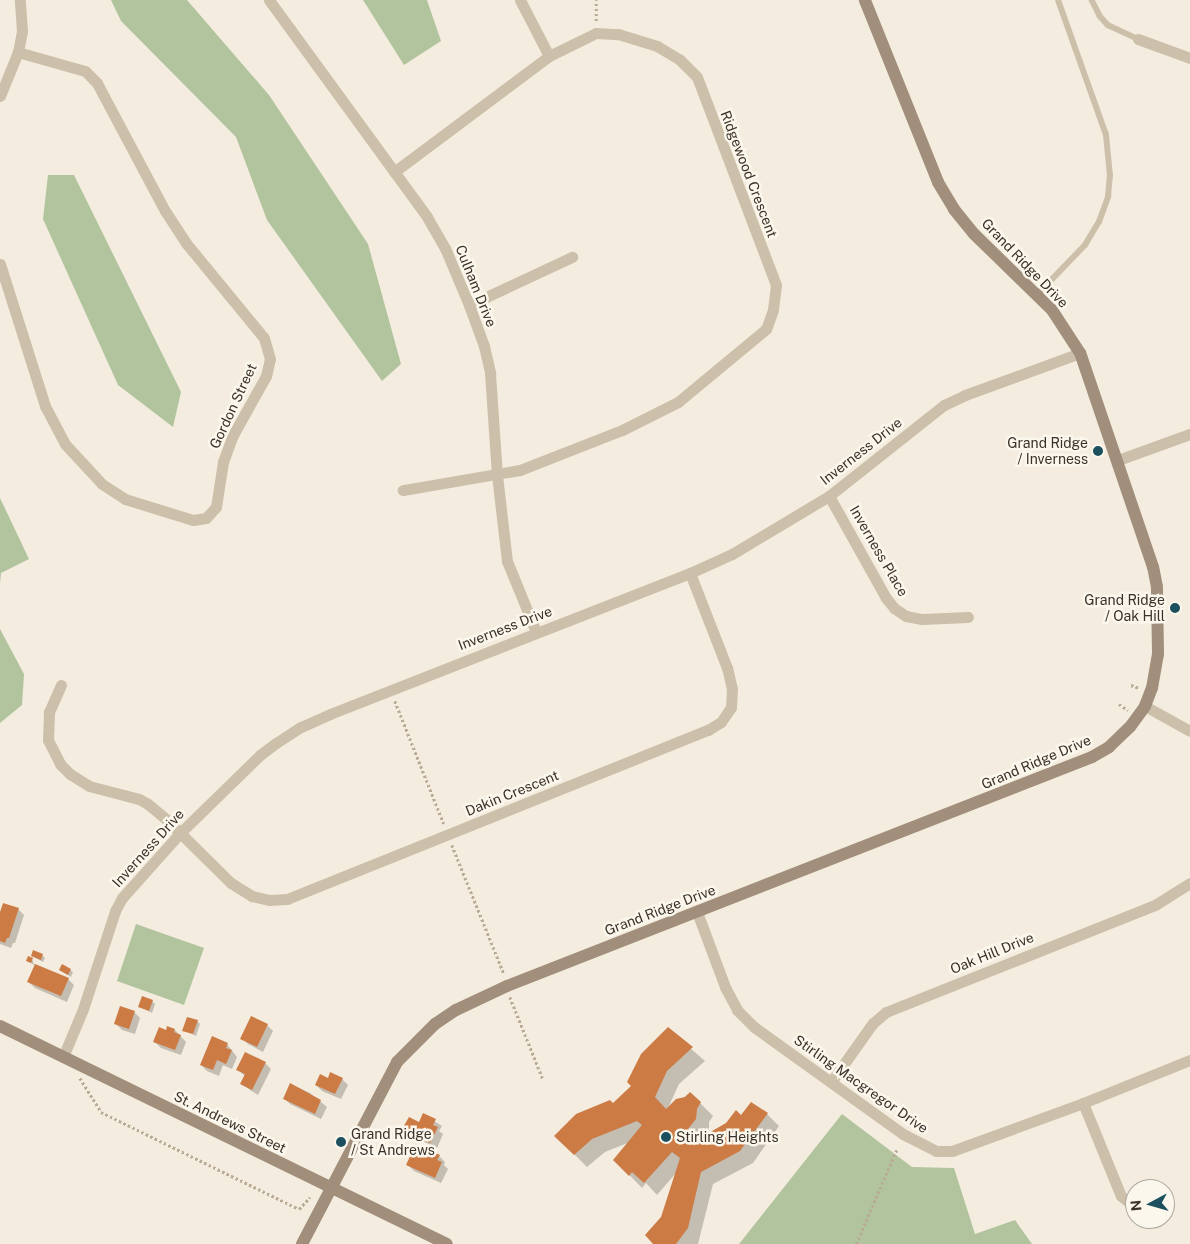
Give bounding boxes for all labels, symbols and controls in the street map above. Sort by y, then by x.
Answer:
street label: Ridgewood Crescent [717,108,781,240]
street label: Grand Ridge Drive [978,215,1072,311]
street label: Culham Drive [452,243,500,329]
street label: Gordon Street [206,361,260,451]
street label: Inverness Drive [817,414,905,488]
place label: Grand Ridge / Inverness [1007,435,1088,468]
marker: Grand Ridge / Inverness [1092,445,1104,457]
street label: Inverness Place [846,503,912,599]
place label: Grand Ridge / Oak Hill [1084,592,1165,624]
street label: Inverness Drive [456,602,554,654]
marker: Grand Ridge / Oak Hill [1169,602,1181,614]
street label: Grand Ridge Drive [979,731,1093,793]
street label: Dakin Crescent [463,767,561,819]
street label: Inverness Drive [109,806,187,890]
street label: Grand Ridge Drive [602,881,718,939]
street label: Oak Hill Drive [948,929,1036,977]
street label: Stirling Macgregor Drive [791,1031,931,1137]
street label: St. Andrews Street [171,1088,289,1156]
place label: Grand Ridge / St Andrews [351,1126,435,1158]
place label: Stirling Heights [676,1129,778,1145]
marker: Stirling Heights [660,1131,672,1143]
marker: Grand Ridge / St Andrews [335,1136,347,1148]
north arrow [1125,1179,1175,1229]
text: N [1128,1199,1145,1212]

